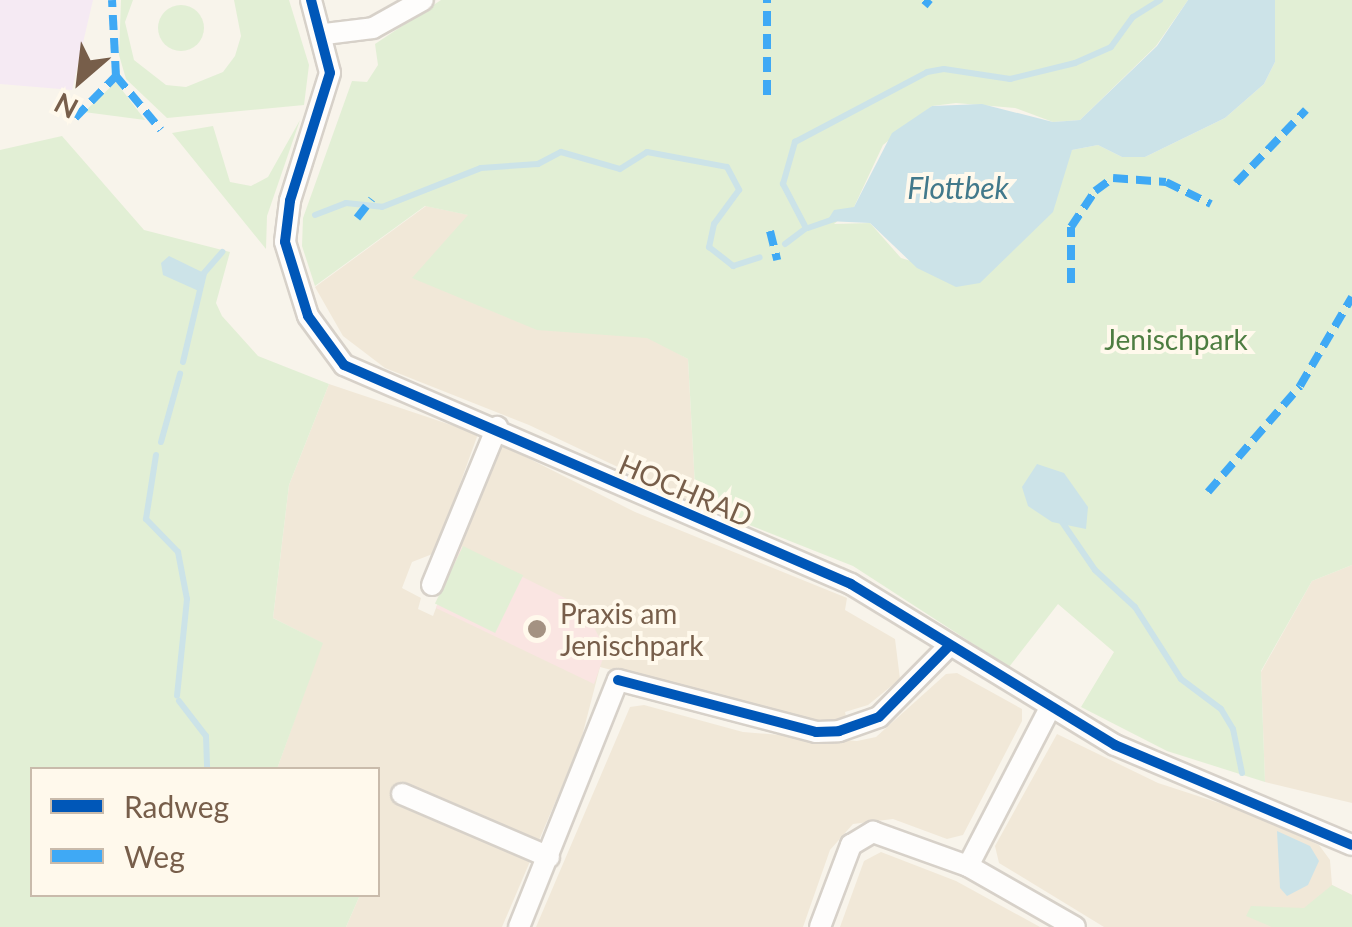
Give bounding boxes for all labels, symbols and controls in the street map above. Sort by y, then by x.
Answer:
north arrow [30,30,130,130]
text: N [48,86,83,127]
water label: Flottbek [907,169,1009,205]
park label: Jenischpark [1104,322,1248,356]
street label: HOCHRAD [614,447,758,533]
place label: Praxis am Jenischpark [560,596,704,662]
marker: Praxis am Jenischpark [524,616,550,642]
legend [30,767,380,897]
text: Radweg [124,788,229,824]
text: Weg [124,838,185,874]

